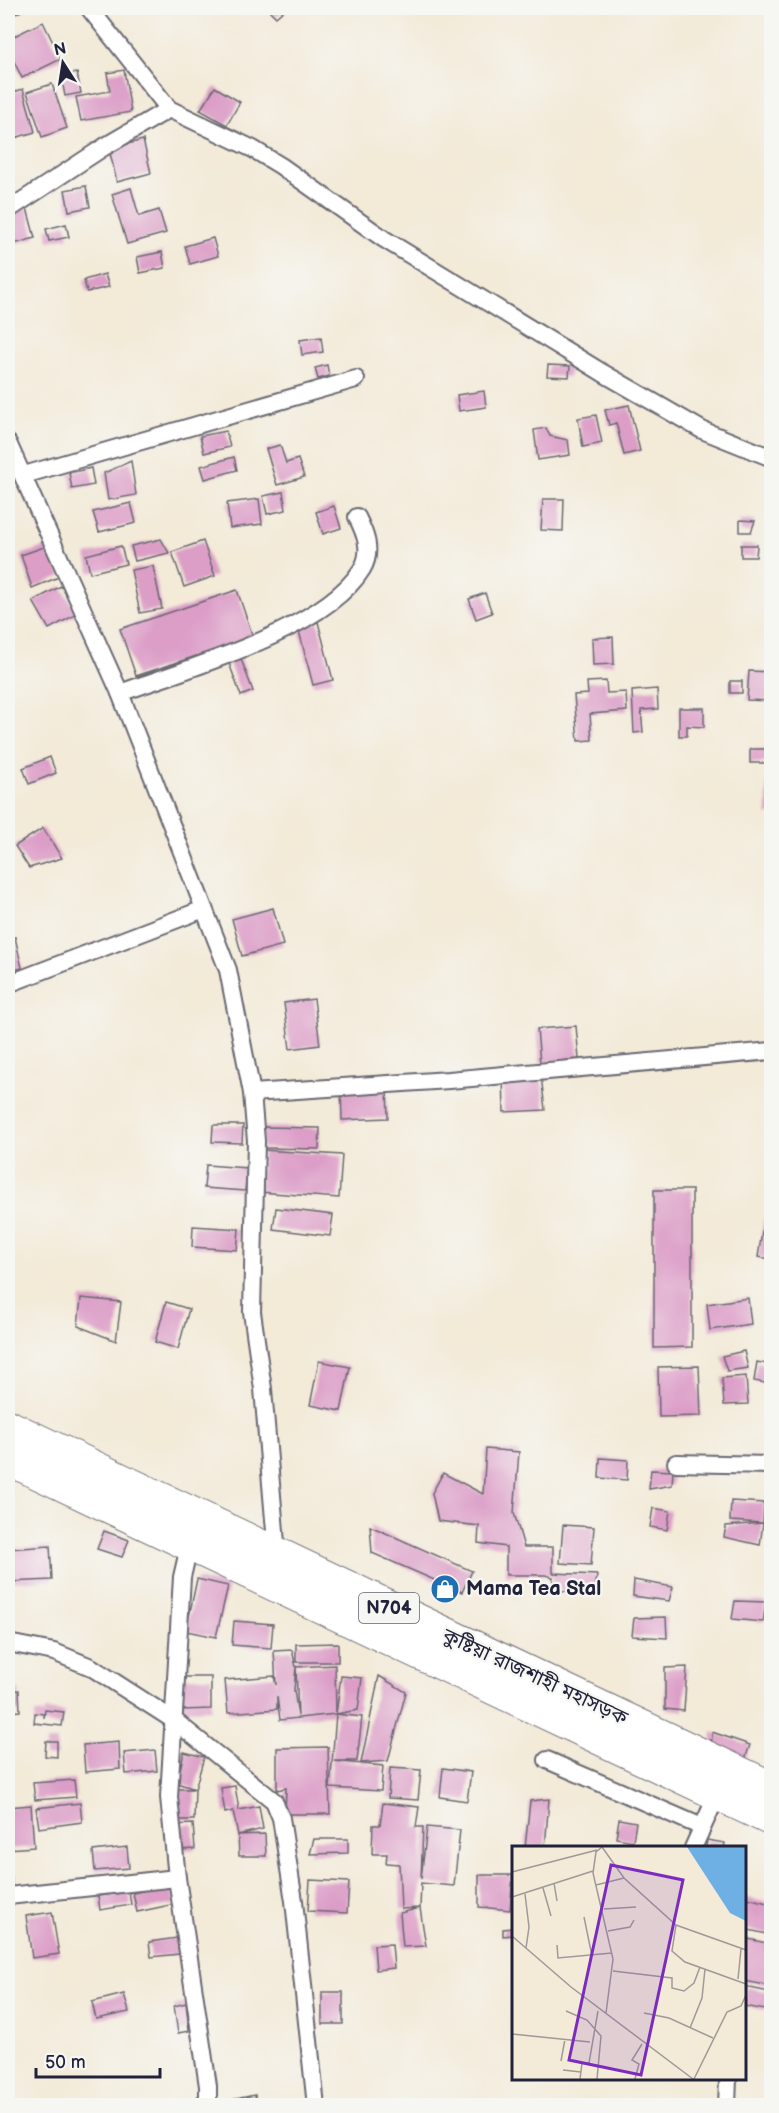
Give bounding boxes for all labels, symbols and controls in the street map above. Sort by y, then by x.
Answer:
north arrow [33,33,93,93]
text: N [52,39,68,60]
shop icon: Mama Tea Stal [429,1573,461,1605]
place label: Mama Tea Stal [466,1577,601,1601]
road number: N704 [359,1593,419,1623]
street label: কুষ্টিয়া রাজশাহী মহাসড়ক [438,1622,632,1731]
inset map [512,1846,746,2080]
scale bar [36,2041,160,2079]
text: 50 m [45,2052,86,2073]

